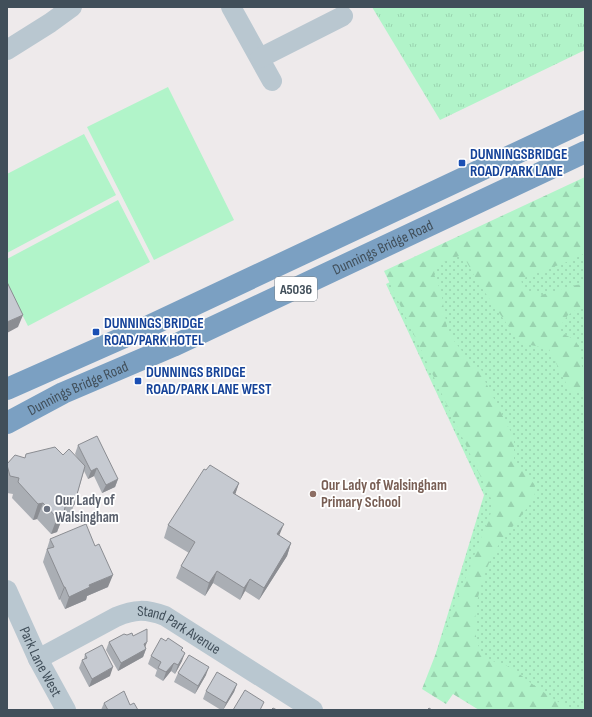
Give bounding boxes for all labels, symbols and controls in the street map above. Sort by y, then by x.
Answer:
place label: DUNNINGSBRIDGE ROAD/PARK LANE [470,145,568,181]
marker: DUNNINGSBRIDGE ROAD/PARK LANE [457,158,467,168]
street label: Dunnings Bridge Road [329,215,436,279]
road number: A5036 [275,277,317,301]
place label: DUNNINGS BRIDGE ROAD/PARK HOTEL [104,314,204,350]
marker: DUNNINGS BRIDGE ROAD/PARK HOTEL [91,327,101,337]
street label: Dunnings Bridge Road [24,357,131,420]
place label: DUNNINGS BRIDGE ROAD/PARK LANE WEST [146,363,272,399]
marker: DUNNINGS BRIDGE ROAD/PARK LANE WEST [133,376,143,386]
place label: Our Lady of Walsingham Primary School [321,476,447,512]
marker: Our Lady of Walsingham Primary School [308,489,318,499]
place label: Our Lady of Walsingham [55,491,119,527]
marker: Our Lady of Walsingham [42,504,52,514]
street label: Stand Park Avenue [137,601,224,659]
street label: Park Lane West [15,623,66,700]

